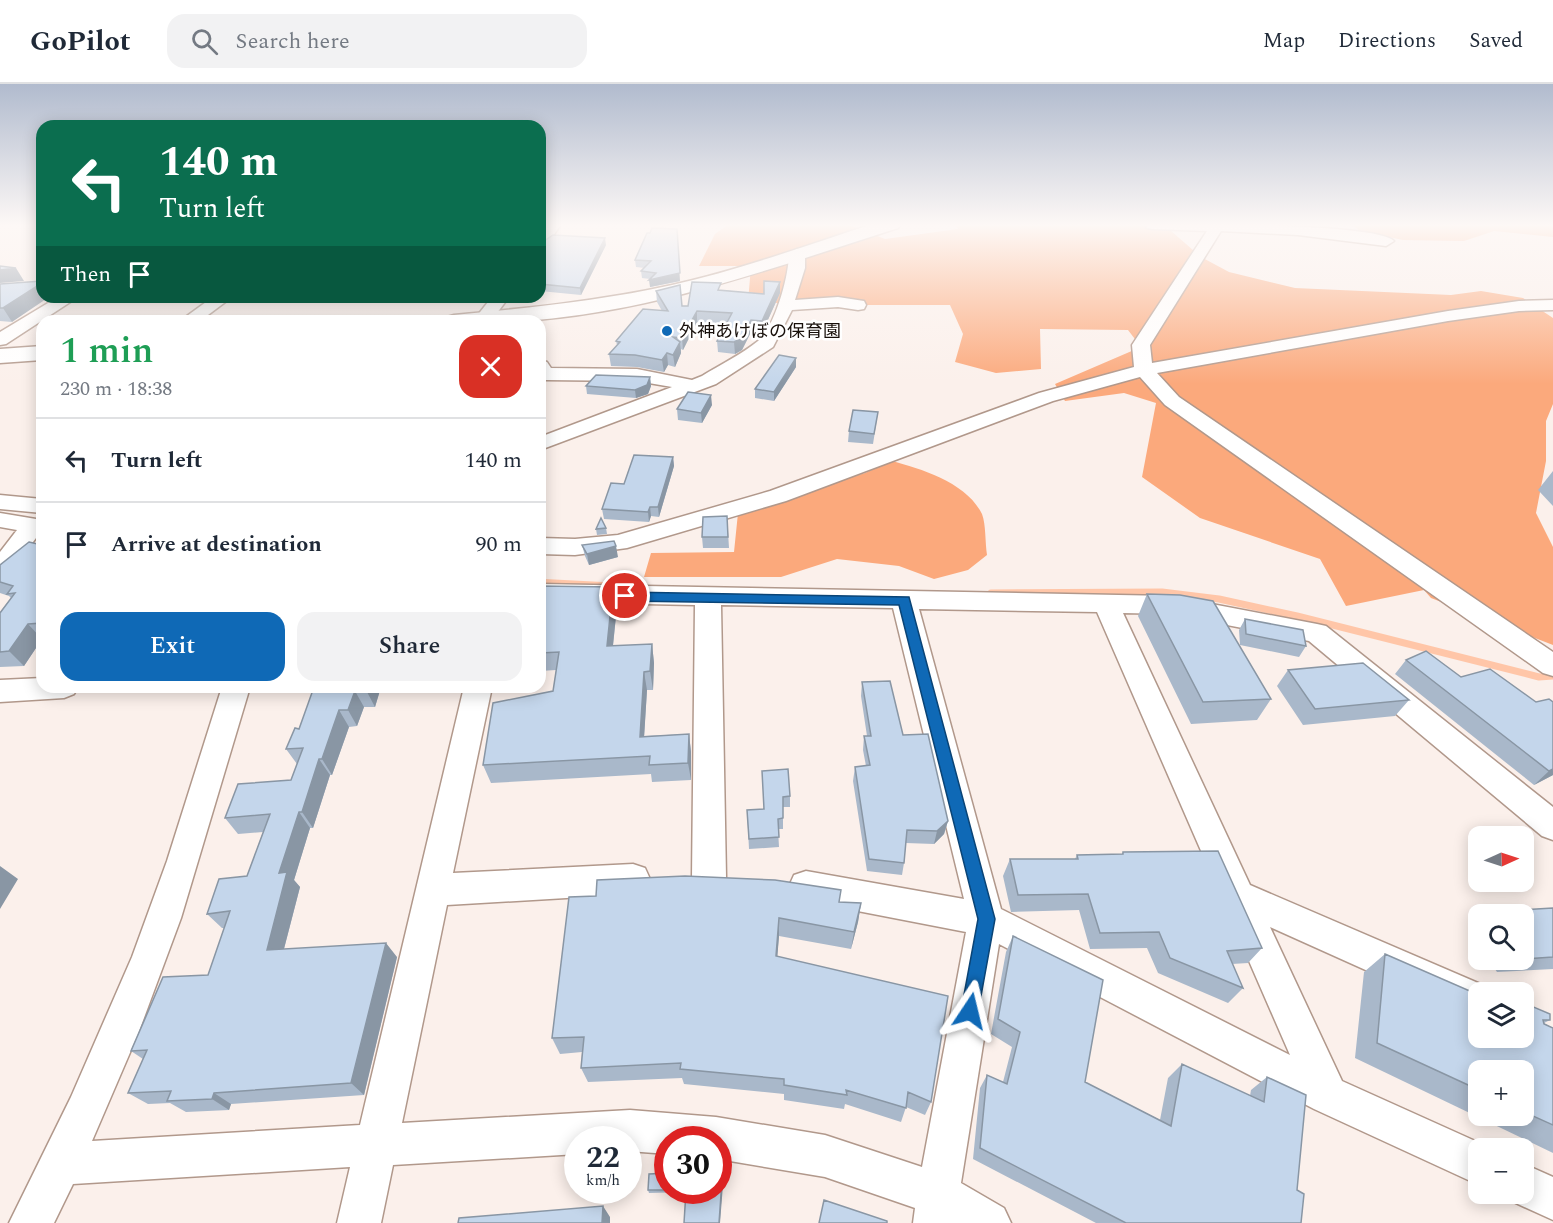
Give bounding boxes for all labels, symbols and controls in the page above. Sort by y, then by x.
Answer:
search box [167,14,587,68]
text: GoPilot [30,20,131,63]
icon: search [188,25,221,58]
text: Search here [236,25,350,58]
text: Map [1263,25,1305,57]
text: Directions [1338,25,1436,57]
text: Saved [1469,25,1523,57]
text: 140 m [159,131,278,194]
icon: left [60,144,138,222]
text: Turn left [159,188,265,230]
text: Then [60,258,111,291]
icon: arrive [123,258,156,291]
place label: 外神あけぼの保育園 [679,318,841,345]
text: 1 min [60,324,153,379]
marker: 外神あけぼの保育園 [660,324,674,338]
button: close [459,335,522,398]
text: 230 m · 18:38 [60,374,172,404]
icon: left [60,444,93,477]
text: Turn left [111,444,203,477]
text: 140 m [465,444,522,477]
icon: arrive [60,528,93,561]
text: Arrive at destination [111,528,322,561]
text: 90 m [476,528,522,561]
pin [599,570,650,621]
icon: arrive [608,579,641,612]
button: Exit [60,612,285,681]
button: Share [297,612,522,681]
north arrow [1468,826,1534,892]
map controls [1468,826,1534,1204]
button: search [1468,904,1534,970]
position arrow [938,979,1002,1043]
button: layers [1468,982,1534,1048]
button: + [1468,1060,1534,1126]
speed limit sign: 30 [654,1126,732,1204]
text: 22 [586,1135,620,1181]
button: − [1468,1138,1534,1204]
text: km/h [586,1169,620,1192]

